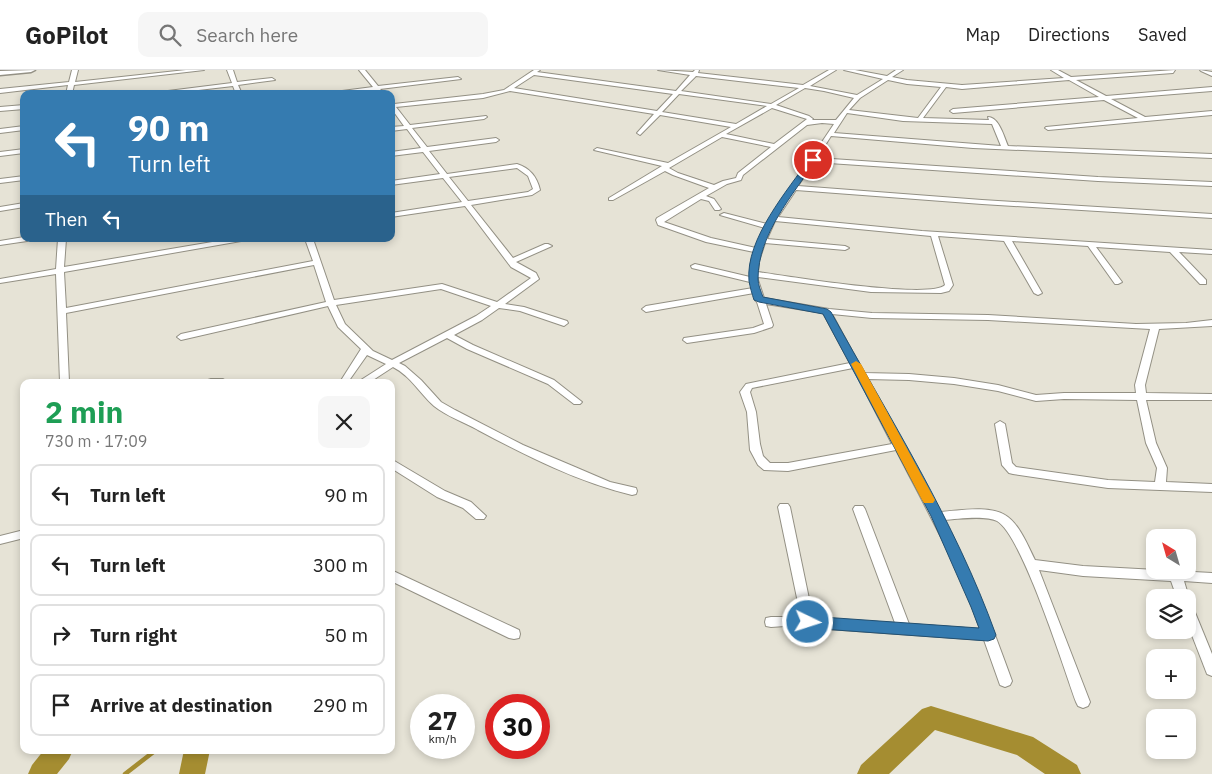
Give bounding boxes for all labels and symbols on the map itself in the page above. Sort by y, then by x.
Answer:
pin [792,139,834,181]
north arrow [1146,529,1196,579]
position arrow [781,595,833,647]
speed limit sign: 30 [485,694,550,759]

